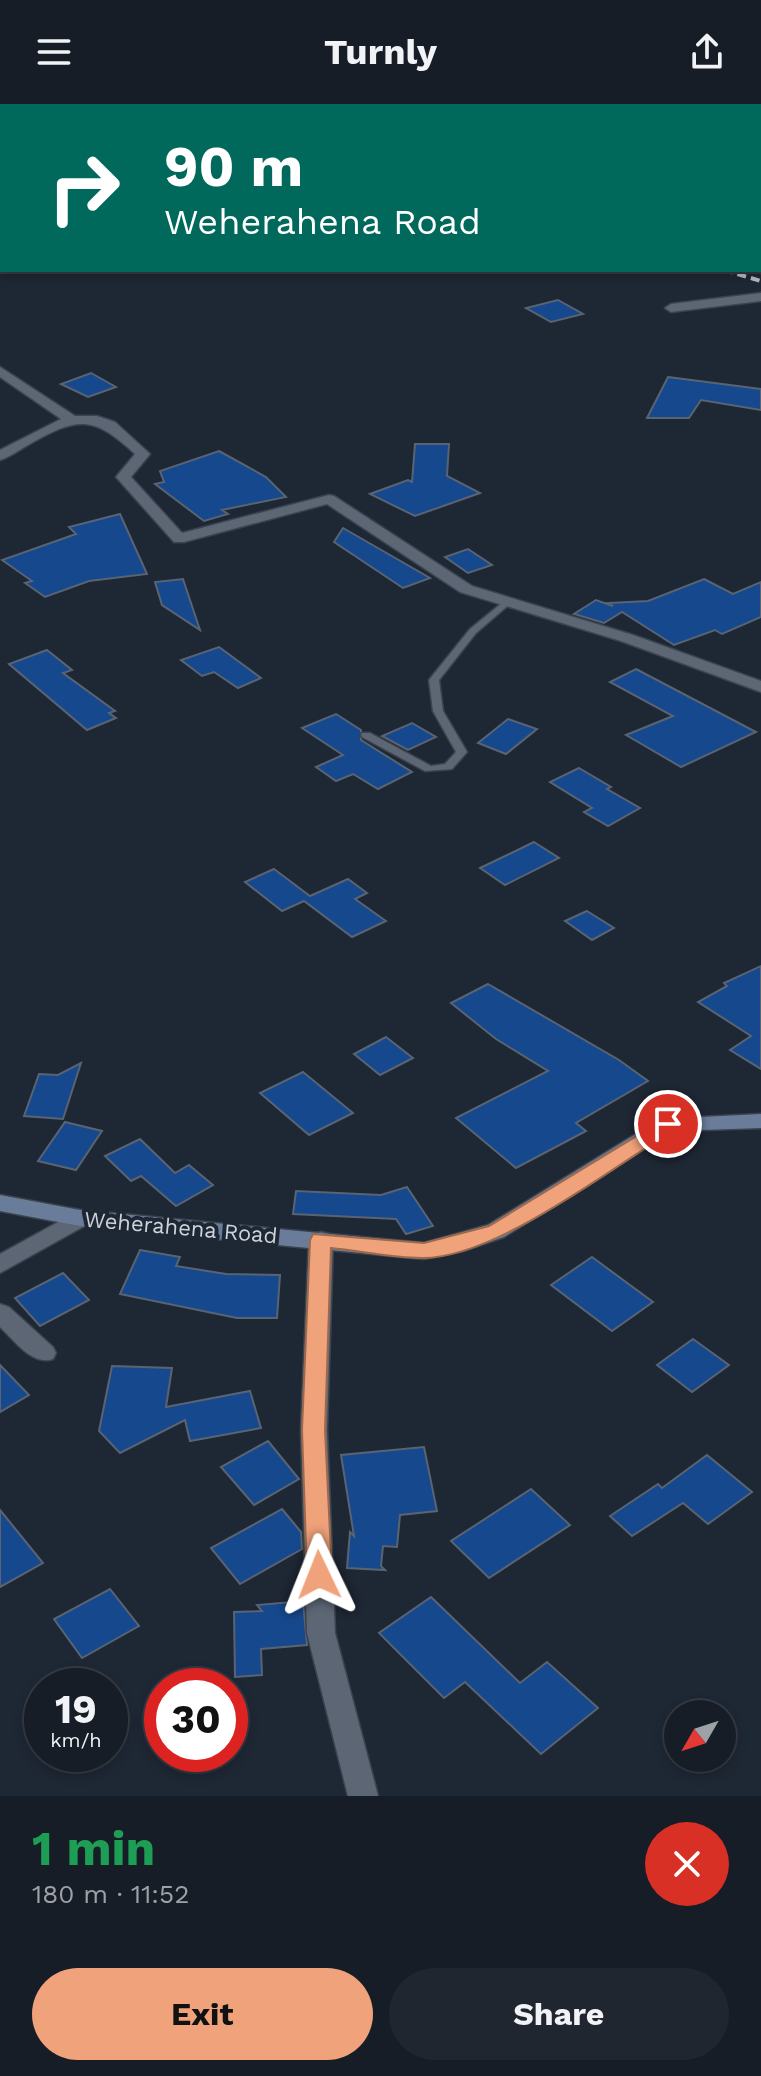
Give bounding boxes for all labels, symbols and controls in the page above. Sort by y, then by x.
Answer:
icon: menu [32,30,76,74]
icon: share [685,30,729,74]
text: Turnly [324,31,437,73]
text: 90 m [164,134,303,200]
icon: right [32,136,136,240]
text: Weherahena Road [164,201,481,243]
pin [634,1090,702,1158]
icon: arrive [646,1102,690,1146]
street label: Weherahena Road [83,1207,278,1248]
position arrow [277,1533,361,1617]
speed limit sign: 30 [144,1668,248,1772]
text: 19 [55,1686,97,1733]
north arrow [664,1700,736,1772]
map controls [664,1700,736,1772]
text: km/h [50,1728,102,1752]
text: 1 min [32,1820,155,1877]
button: close [645,1822,729,1906]
text: 180 m · 11:52 [32,1879,189,1909]
button: Exit [32,1968,373,2060]
button: Share [389,1968,729,2060]

